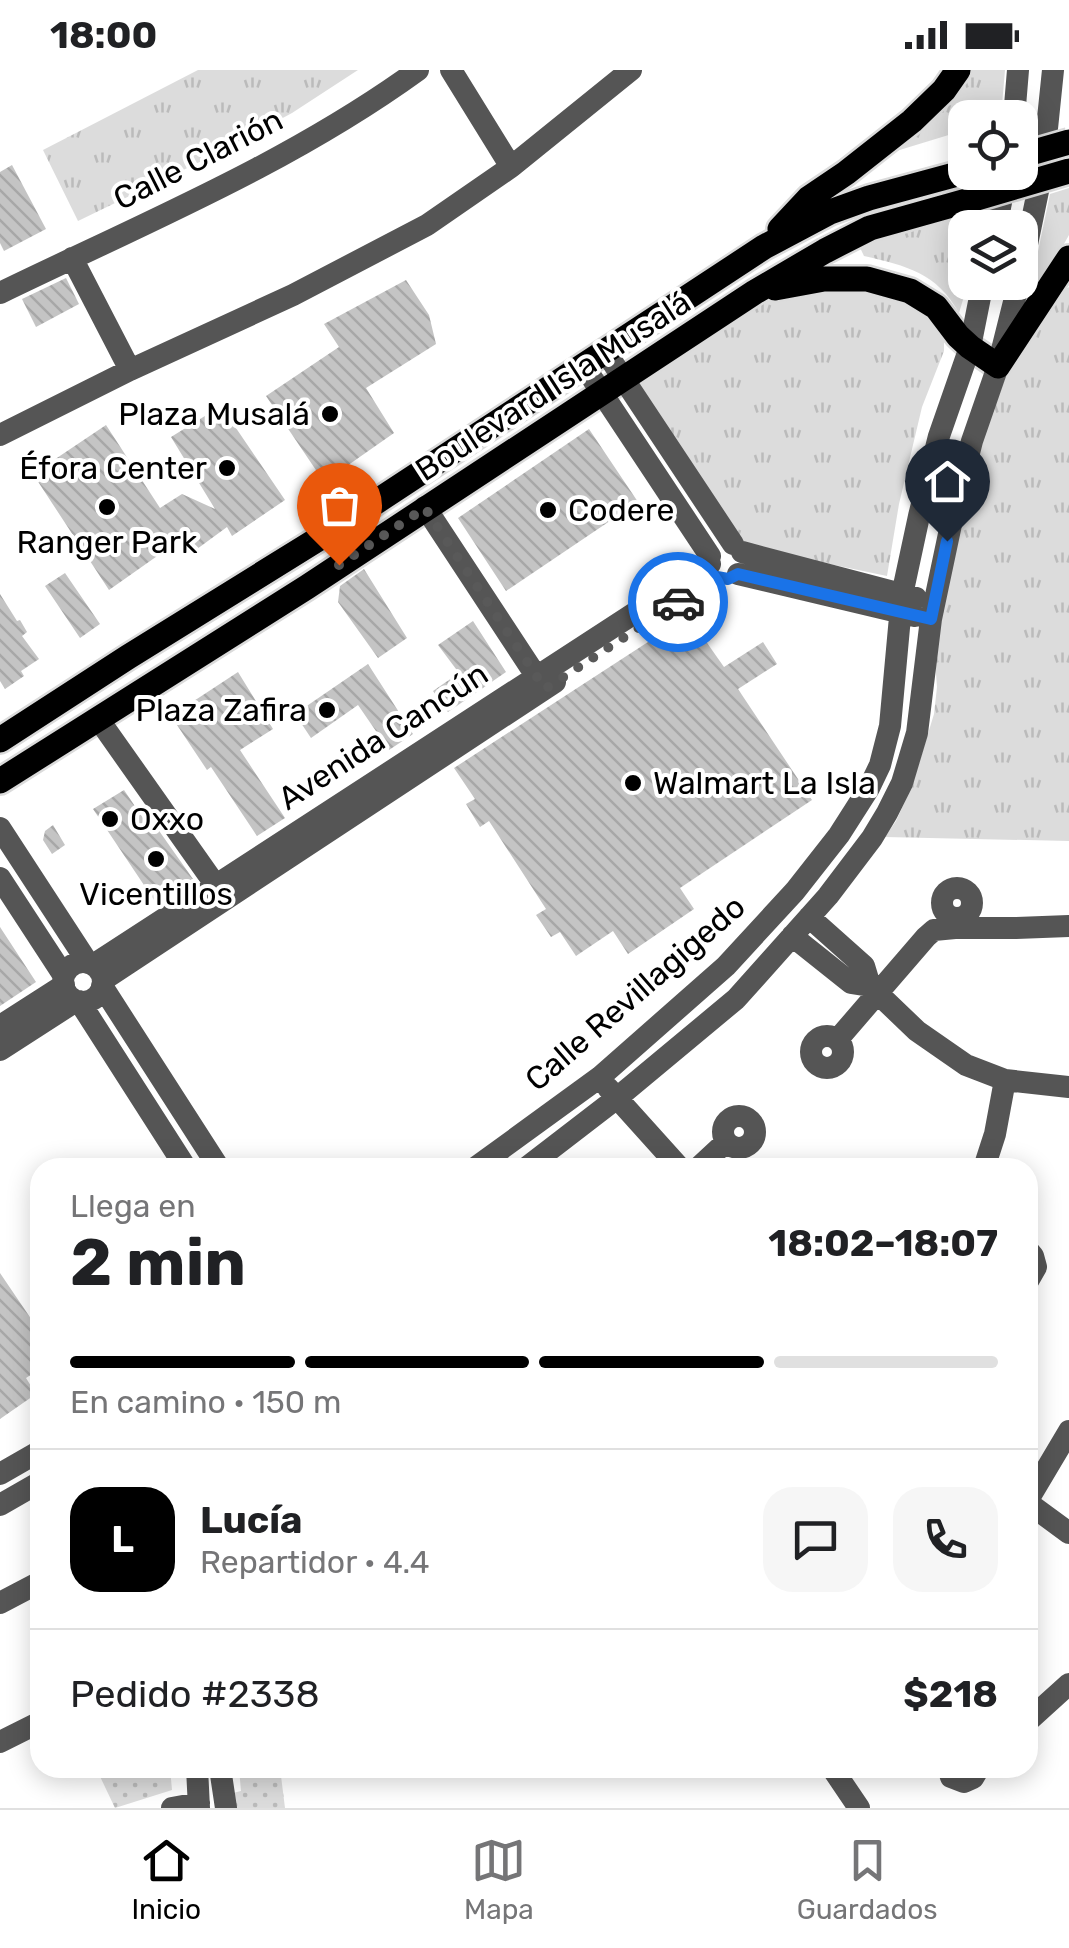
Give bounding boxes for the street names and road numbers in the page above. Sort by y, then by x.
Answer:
street label: Calle Clarión [107,100,289,218]
street label: Boulevard Isla Musalá [408,283,698,489]
street label: Avenida Cancún [271,654,495,818]
street label: Calle Revillagigedo [517,887,753,1099]

